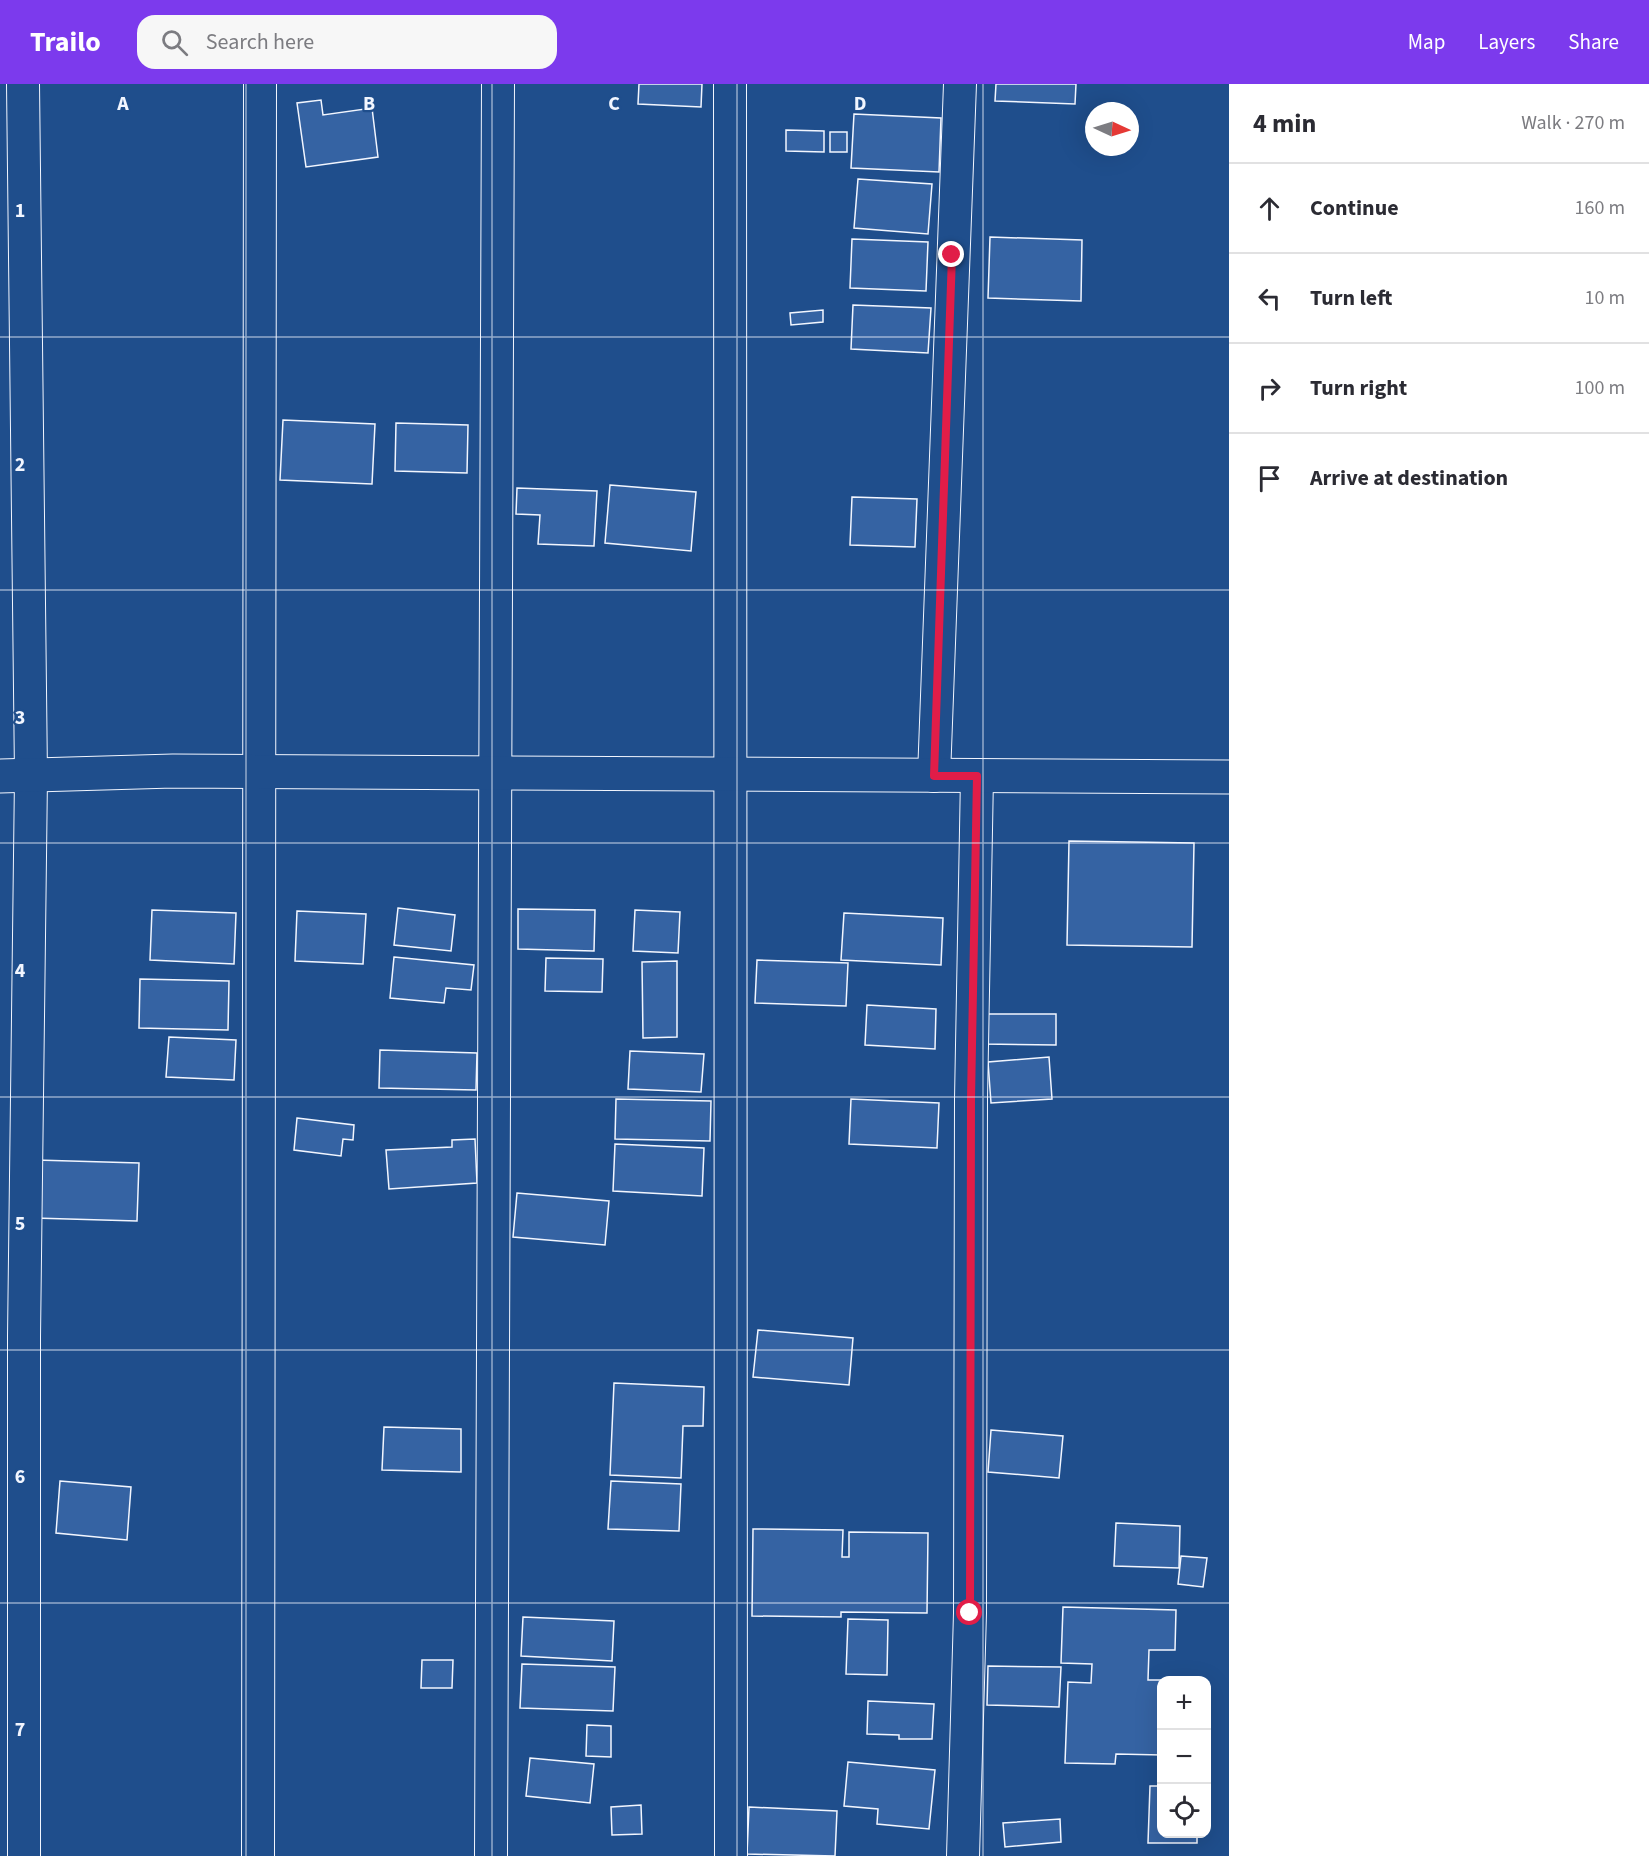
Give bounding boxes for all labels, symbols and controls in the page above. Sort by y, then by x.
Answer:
search box [137,15,557,69]
text: Trailo [30,22,101,62]
icon: search [158,26,191,59]
text: Search here [206,26,314,58]
text: Map [1408,27,1445,57]
text: Layers [1478,27,1535,57]
text: Share [1568,27,1619,57]
text: A [116,90,129,118]
text: B [363,90,375,118]
text: C [608,90,620,118]
text: D [854,90,866,118]
north arrow [1085,102,1139,156]
text: 4 min [1253,105,1316,142]
text: Walk · 270 m [1521,109,1625,137]
icon: ahead [1253,192,1286,225]
text: Continue [1310,192,1399,224]
text: 160 m [1575,194,1625,222]
text: 1 [15,197,25,225]
route end [938,241,964,267]
icon: left [1253,282,1286,315]
text: Turn left [1310,282,1392,314]
text: 10 m [1585,284,1625,312]
icon: right [1253,372,1286,405]
text: Turn right [1310,372,1407,404]
text: 100 m [1575,374,1625,402]
text: 2 [15,451,25,479]
icon: arrive [1253,462,1286,495]
text: Arrive at destination [1310,462,1508,494]
text: 3 [15,704,25,732]
text: 4 [15,957,26,985]
text: 5 [15,1210,25,1238]
text: 6 [15,1463,25,1491]
route start [956,1599,982,1625]
map controls [1157,1676,1211,1838]
button: + [1157,1676,1211,1730]
text: 7 [15,1716,25,1744]
button: − [1157,1730,1211,1784]
button: locate [1157,1784,1211,1838]

